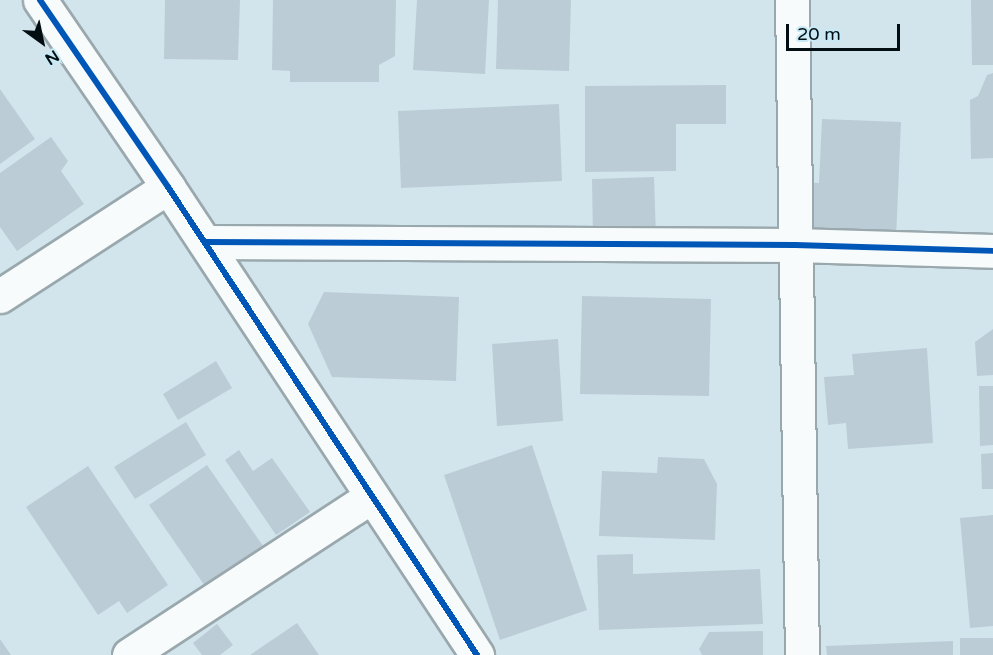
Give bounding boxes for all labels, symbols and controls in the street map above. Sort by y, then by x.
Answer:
north arrow [12,12,72,72]
scale bar [789,12,903,50]
text: 20 m [797,23,841,45]
text: N [41,45,63,69]

